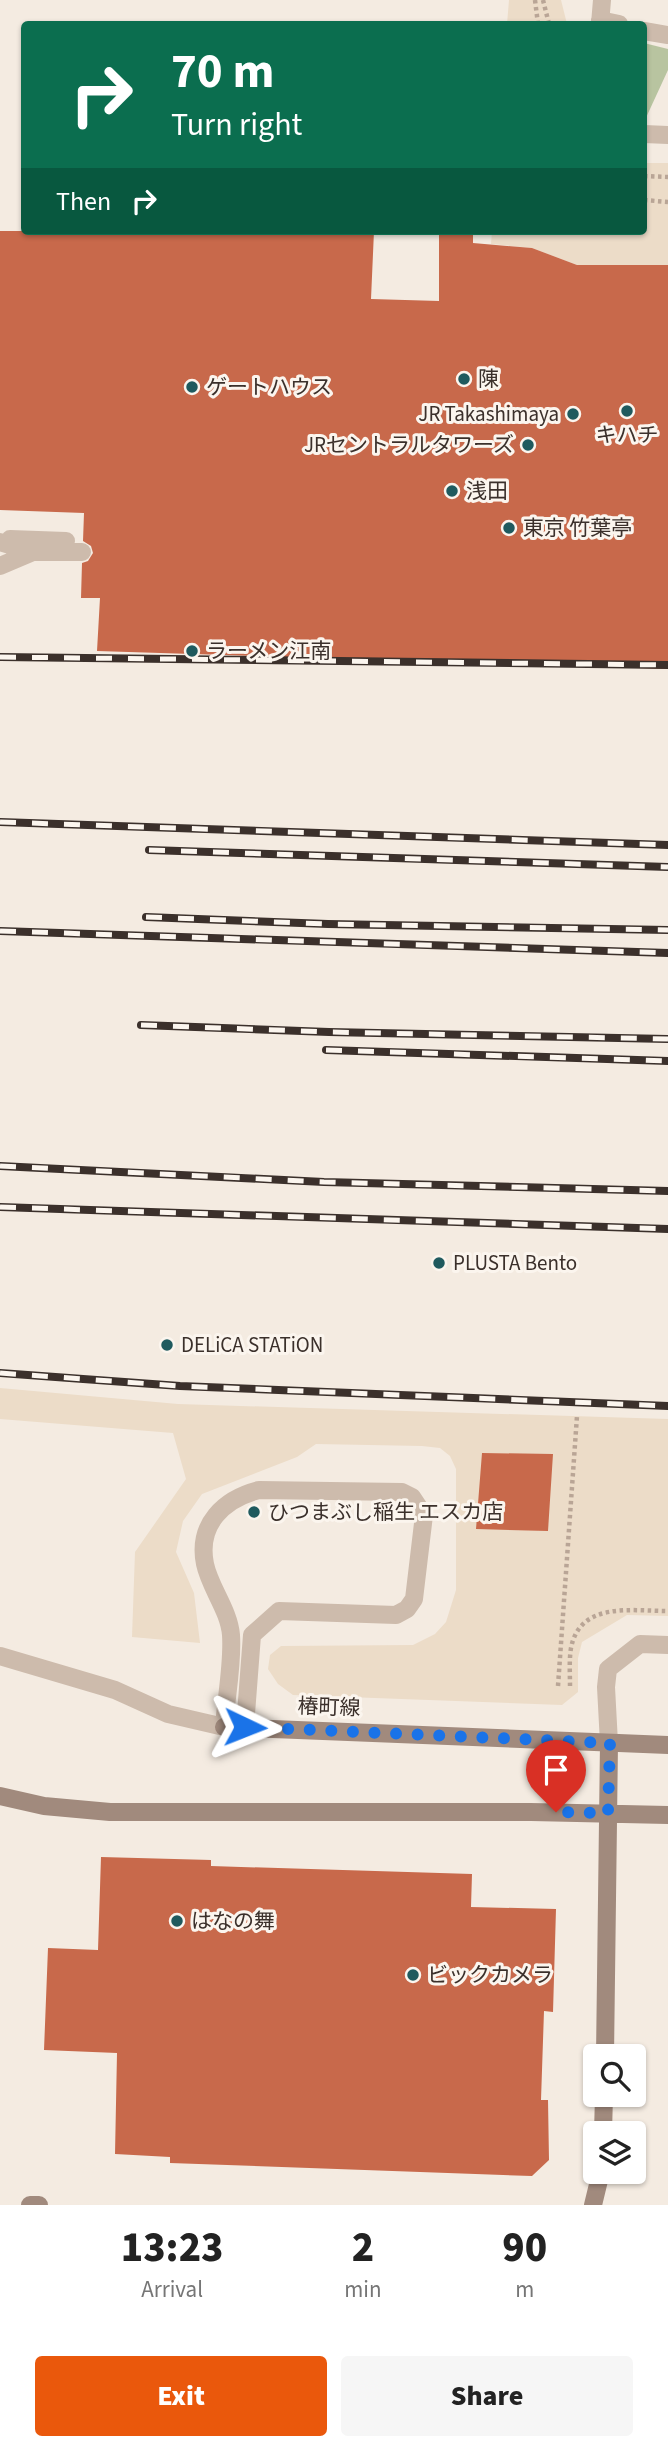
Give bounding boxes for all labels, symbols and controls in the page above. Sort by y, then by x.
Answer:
text: 70 m [171,37,275,107]
icon: right [56,49,147,140]
text: Turn right [171,102,302,148]
icon: right [125,182,163,220]
text: Then [56,183,111,220]
place label: 陳 [478,364,499,394]
marker: 陳 [456,371,472,387]
place label: ゲートハウス [206,372,332,402]
marker: ゲートハウス [184,379,200,395]
place label: JR Takashimaya [418,399,559,429]
marker: キハチ [619,403,635,419]
marker: JR Takashimaya [565,406,581,422]
place label: キハチ [596,420,659,450]
place label: JRセントラルタワーズ [304,430,514,460]
marker: JRセントラルタワーズ [520,437,536,453]
place label: 浅田 [466,476,508,506]
marker: 浅田 [444,483,460,499]
place label: 東京 竹葉亭 [523,513,632,543]
marker: 東京 竹葉亭 [501,520,517,536]
place label: ラーメン江南 [206,636,331,666]
marker: ラーメン江南 [184,643,200,659]
place label: PLUSTA Bento [453,1248,577,1278]
marker: PLUSTA Bento [431,1255,447,1271]
place label: DELiCA STATiON [181,1330,323,1360]
marker: DELiCA STATiON [159,1337,175,1353]
place label: ひつまぶし稲生 エスカ店 [268,1497,503,1527]
marker: ひつまぶし稲生 エスカ店 [246,1504,262,1520]
position arrow [208,1690,282,1764]
street label: 椿町線 [297,1691,361,1723]
pin [526,1740,586,1812]
icon: arrive [537,1751,575,1789]
place label: はなの舞 [191,1906,275,1936]
marker: はなの舞 [169,1913,185,1929]
place label: ビックカメラ [427,1960,553,1990]
marker: ビックカメラ [405,1967,421,1983]
map controls [583,2044,646,2184]
button: search [583,2044,646,2107]
button: layers [583,2121,646,2184]
text: 13:23 [121,2218,224,2278]
text: 2 [352,2218,374,2278]
text: 90 [502,2218,547,2278]
text: Arrival [141,2273,203,2306]
text: min [344,2273,382,2306]
text: m [515,2273,534,2306]
button: Exit [35,2356,327,2436]
button: Share [341,2356,633,2436]

